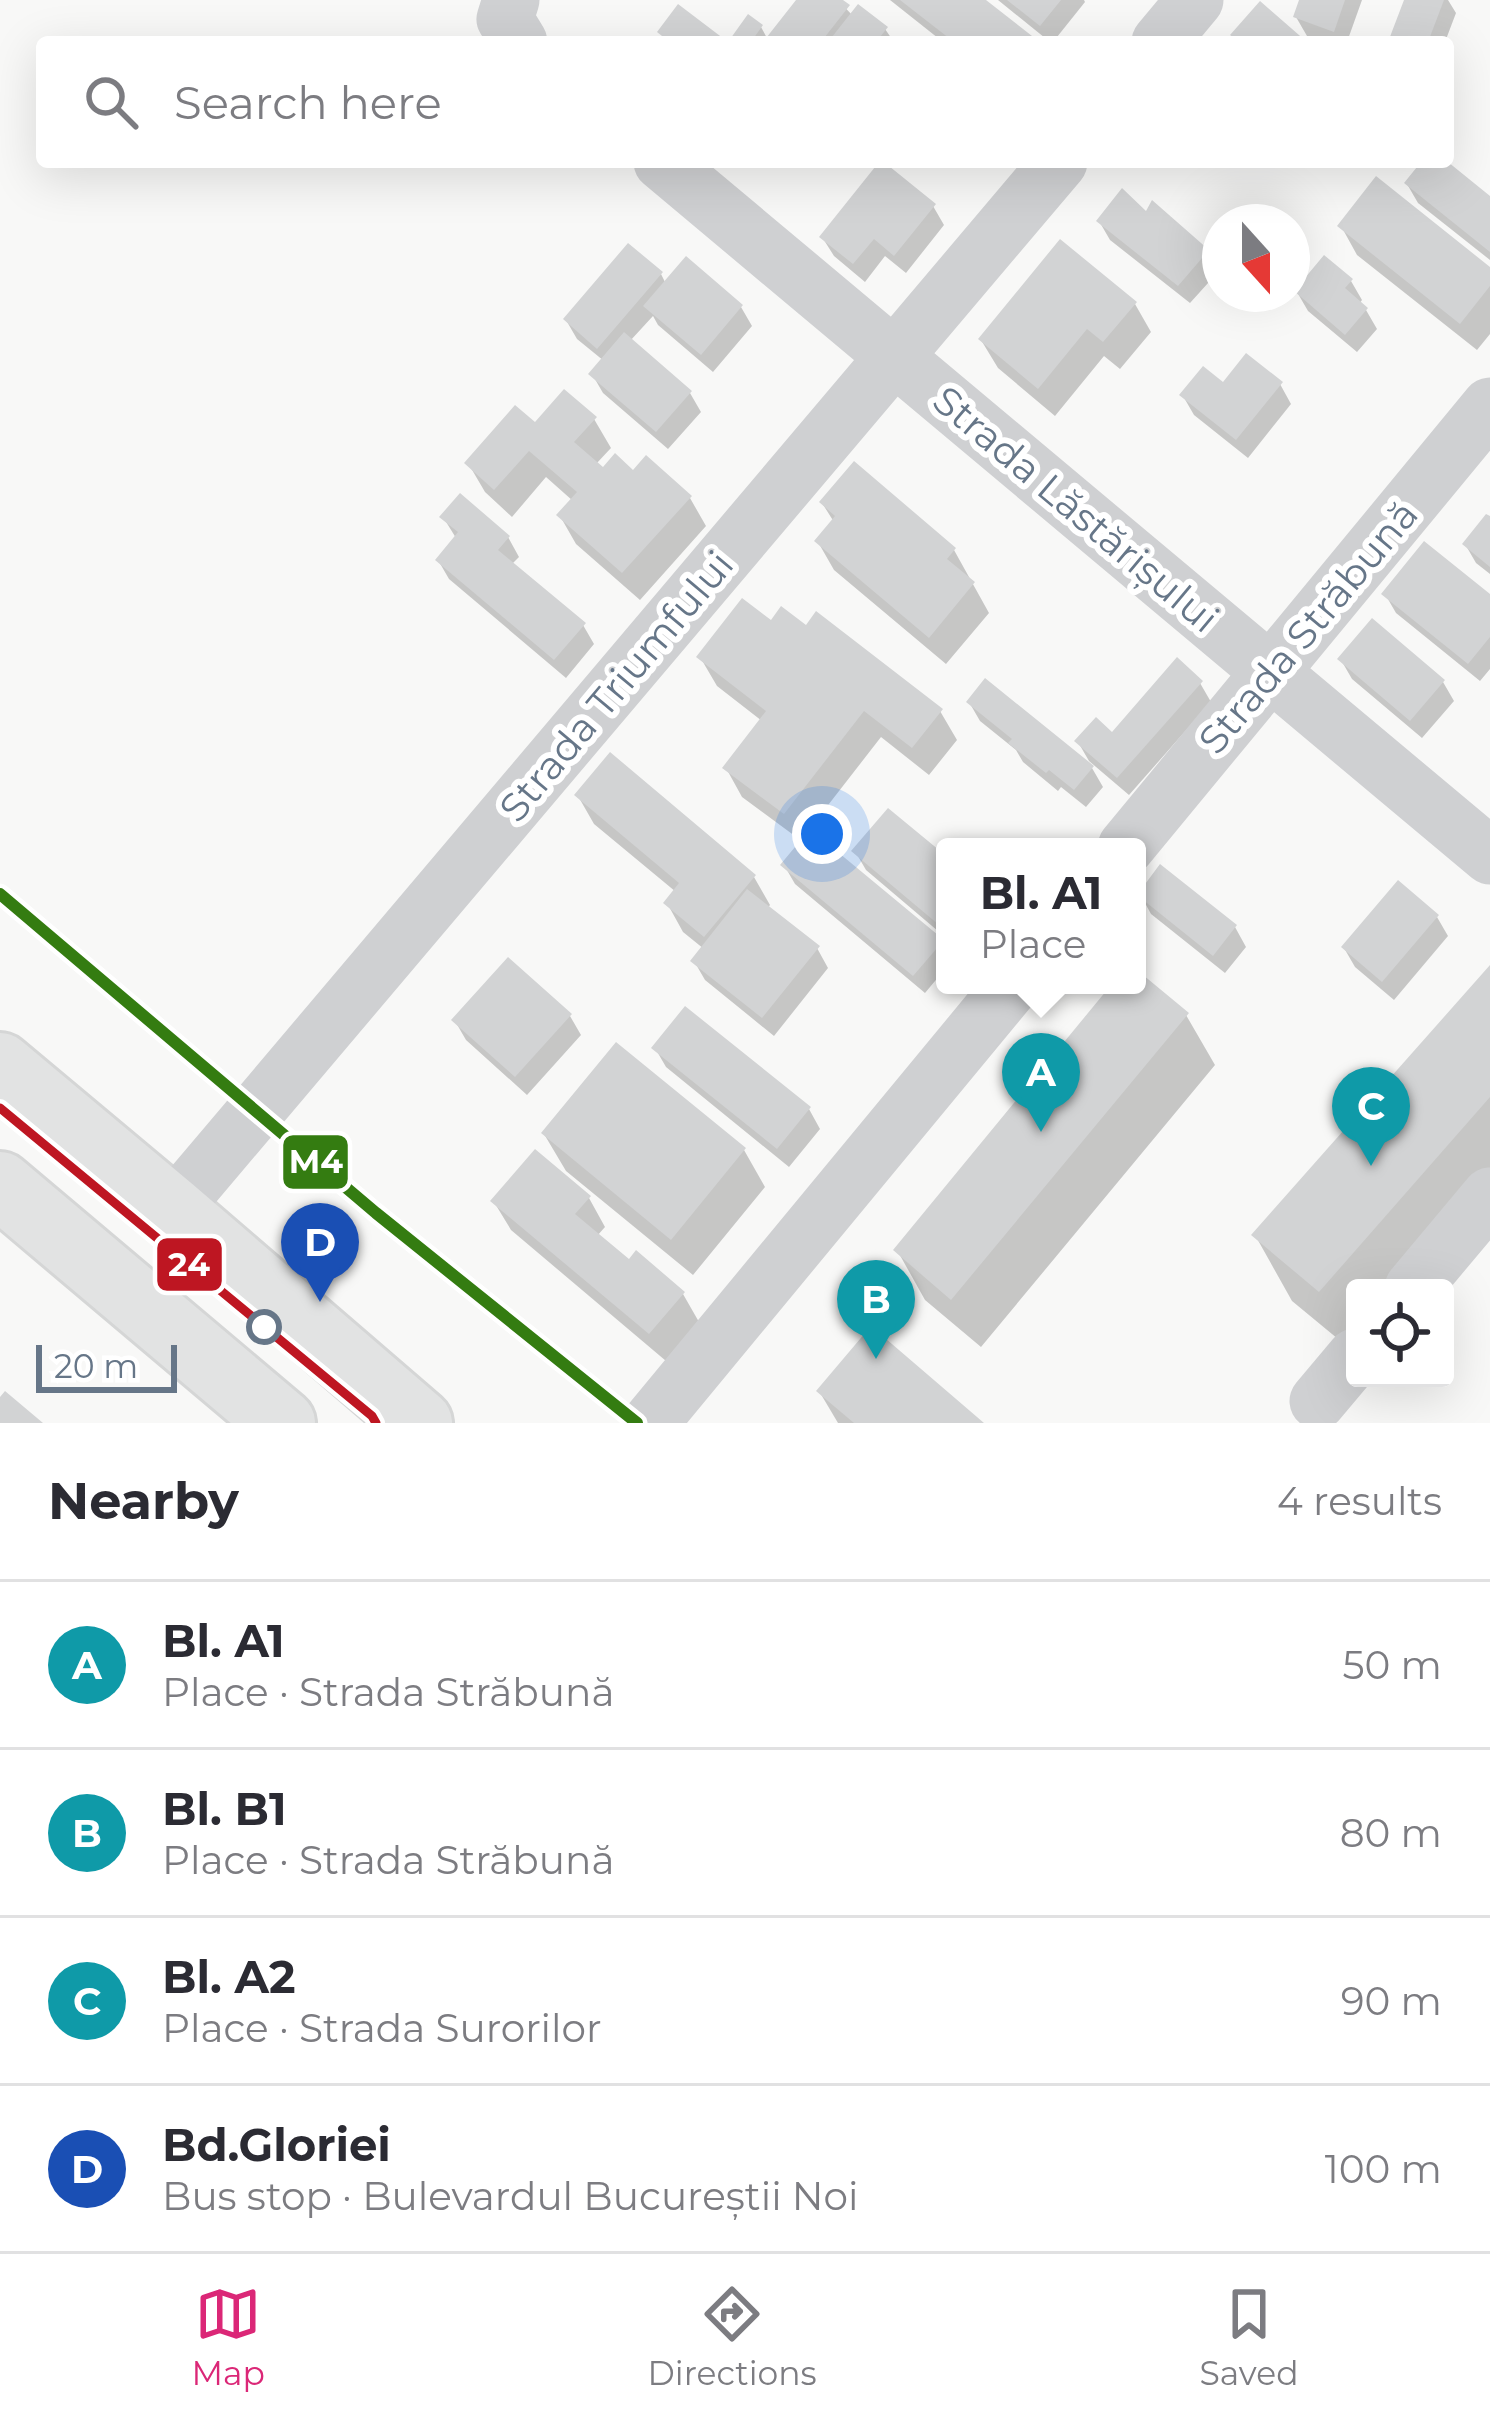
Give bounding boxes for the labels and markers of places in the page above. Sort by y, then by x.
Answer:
pin: A [1002,1033,1080,1132]
pin: C [1332,1067,1410,1166]
pin: D [281,1203,359,1302]
pin: B [837,1260,915,1359]
unlabelled marker [248,1311,280,1343]

